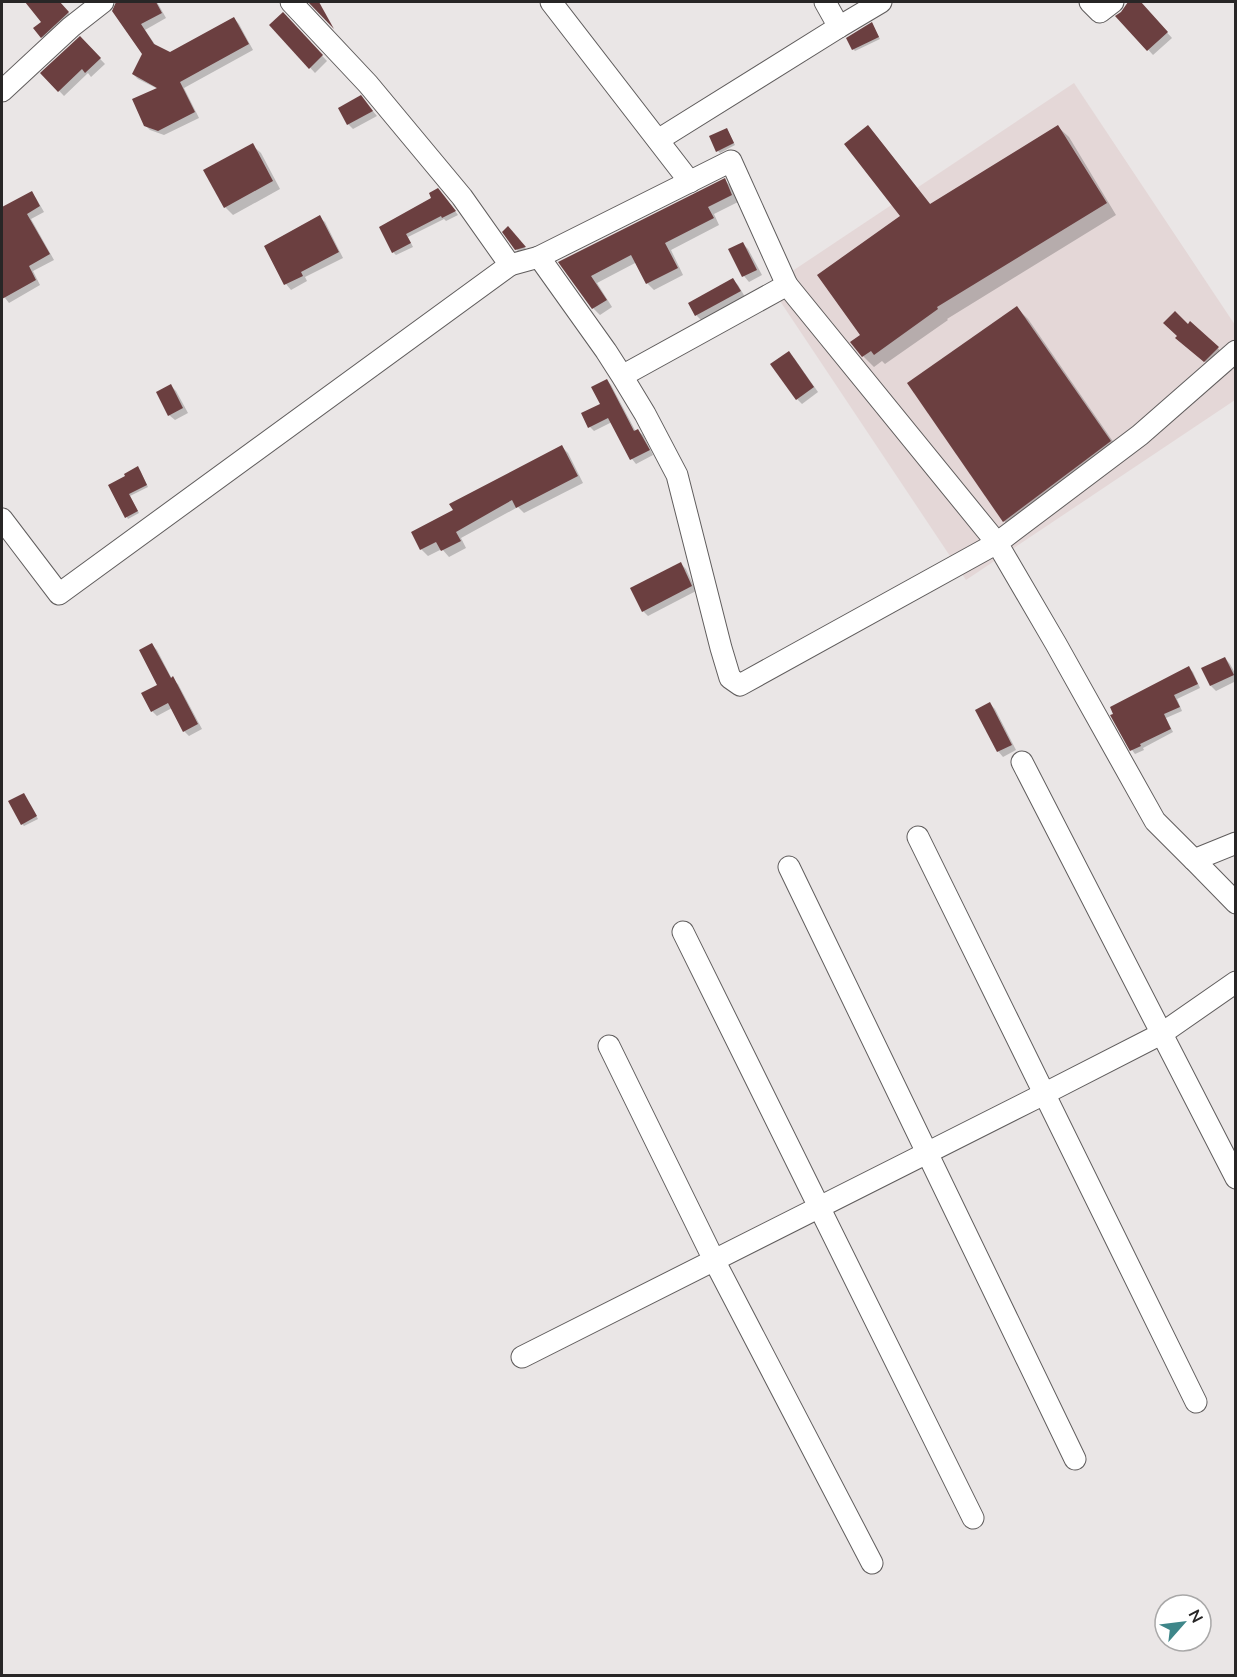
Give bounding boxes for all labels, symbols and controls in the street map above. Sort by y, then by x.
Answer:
north arrow [1153,1593,1213,1653]
text: N [1185,1606,1208,1626]

